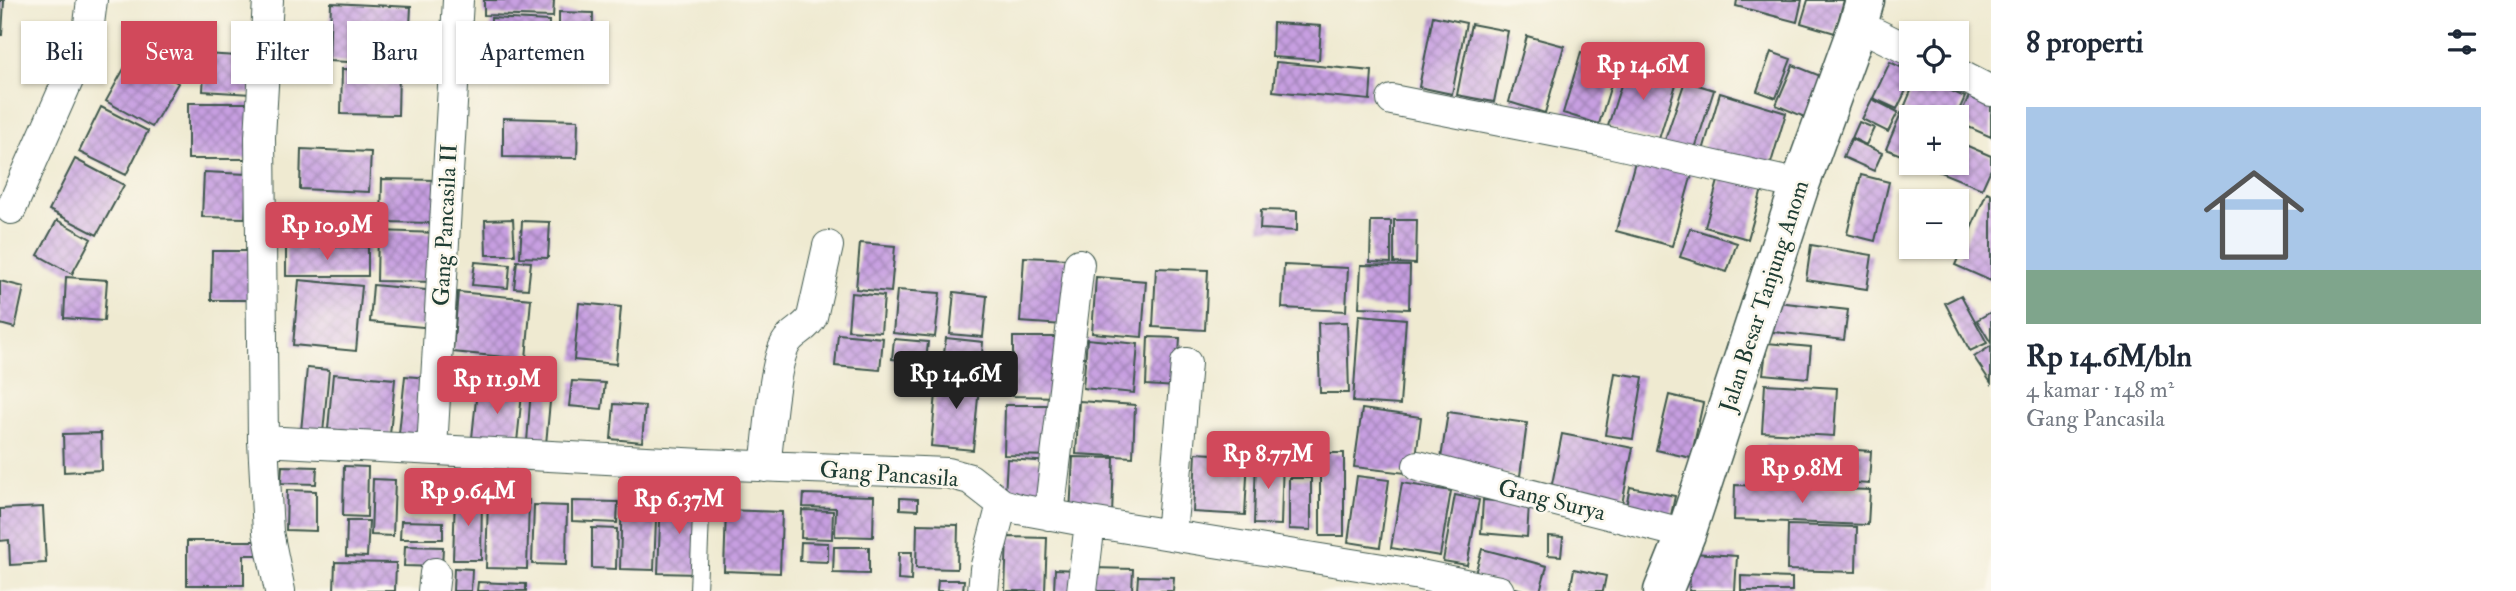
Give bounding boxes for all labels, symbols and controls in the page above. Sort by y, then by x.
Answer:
chip: Beli [21,21,107,84]
chip: Sewa [121,21,217,84]
chip: Filter [231,21,333,84]
chip: Baru [347,21,442,84]
chip: Apartemen [456,21,609,84]
map controls [1899,21,1969,259]
button: locate [1899,21,1969,91]
icon: filters [2443,23,2481,61]
text: 8 properti [2026,24,2144,61]
pin: Rp 14.6M [1571,42,1715,102]
text: Rp 14.6M [1597,50,1689,79]
button: + [1899,105,1969,175]
street label: Gang Pancasila II [426,143,464,307]
icon: home [2191,152,2317,278]
street label: Jalan Besar Tanjung Anom [1712,176,1815,417]
button: − [1899,189,1969,259]
pin: Rp 10.9M [255,202,399,262]
text: Rp 10.9M [281,210,373,239]
text: Rp 14.6M/bln [2026,338,2192,375]
pin: Rp 14.6M [884,352,1028,411]
pin: Rp 11.9M [425,356,569,416]
text: Rp 14.6M [910,359,1002,388]
text: Rp 11.9M [453,364,541,393]
text: 4 kamar · 148 m² [2026,375,2174,404]
text: Gang Pancasila [2026,404,2165,433]
pin: Rp 8.77M [1196,432,1340,491]
text: Rp 8.77M [1223,439,1313,468]
pin: Rp 9.8M [1737,446,1867,505]
text: Rp 9.8M [1761,453,1843,482]
street label: Gang Pancasila [819,455,960,493]
pin: Rp 9.64M [396,468,540,528]
street label: Gang Surya [1495,473,1609,527]
text: Rp 9.64M [420,476,516,505]
pin: Rp 6.37M [607,476,751,536]
text: Rp 6.37M [634,484,724,513]

